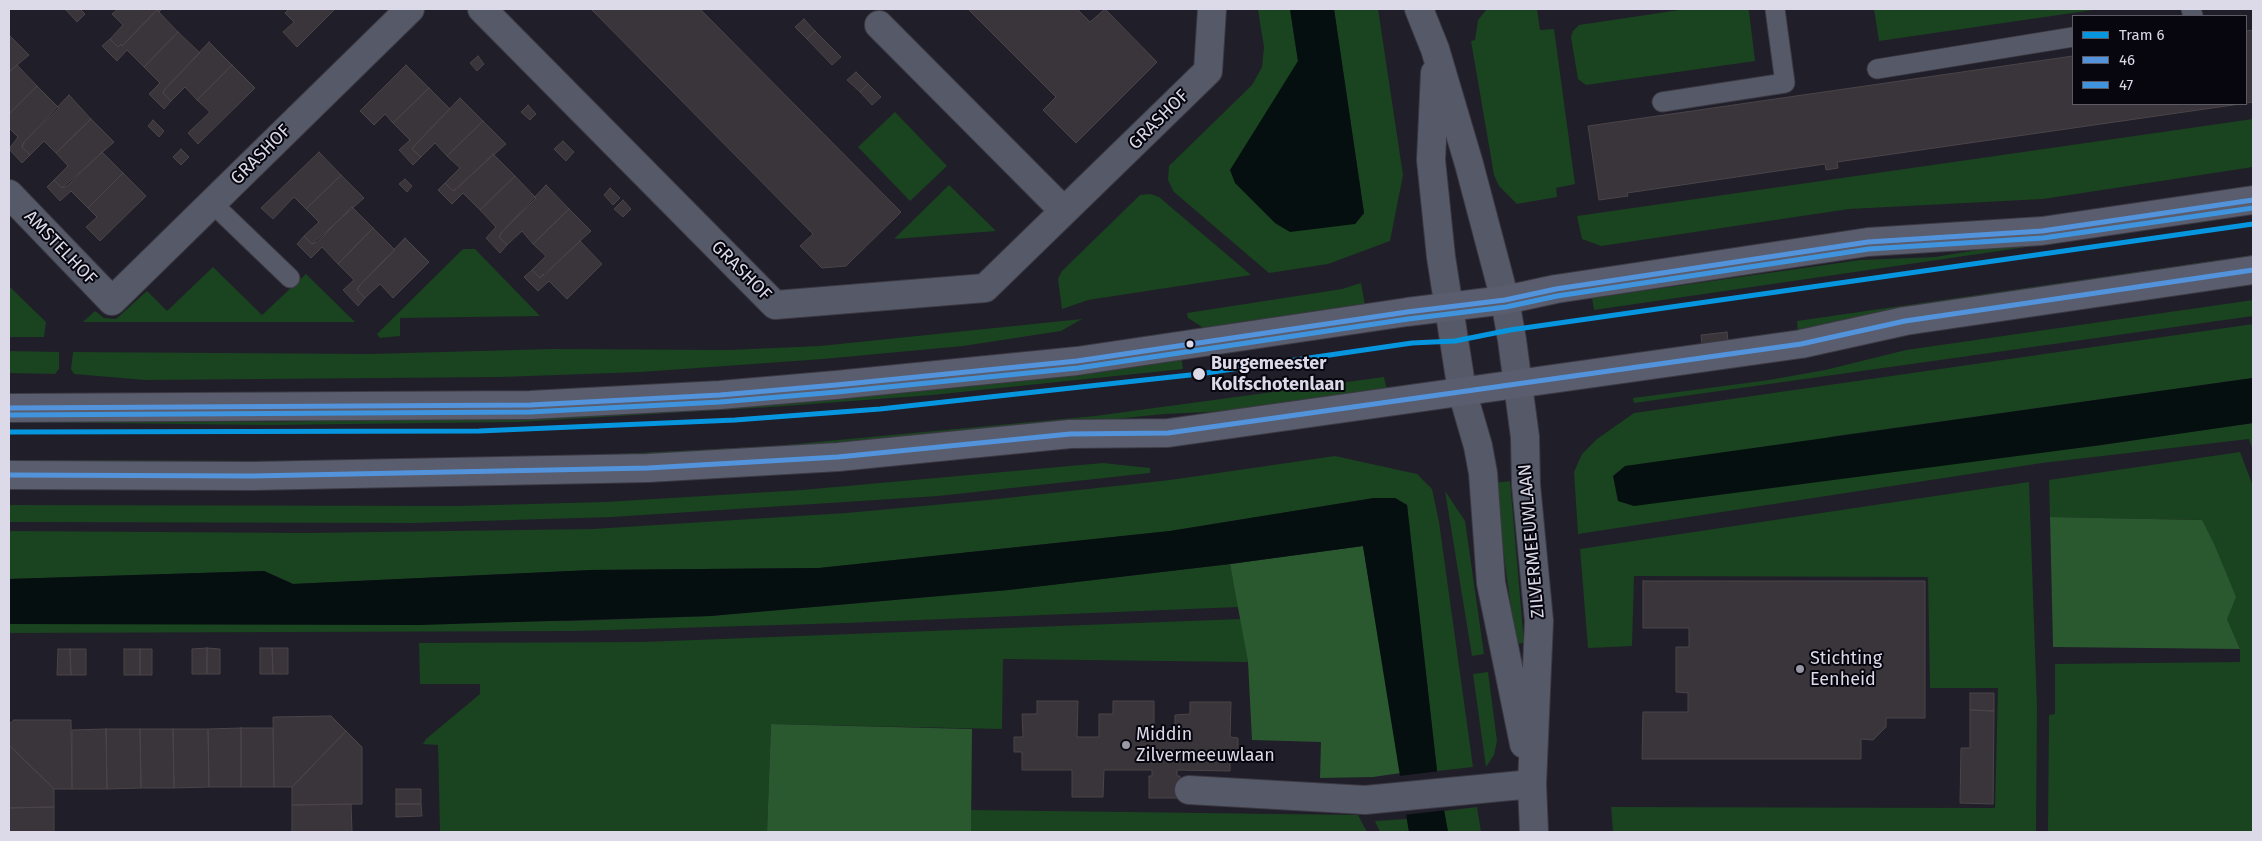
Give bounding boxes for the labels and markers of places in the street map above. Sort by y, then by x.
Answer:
unlabelled marker [1185,339,1195,349]
place label: Burgemeester Kolfschotenlaan [1211,353,1345,396]
marker: Burgemeester Kolfschotenlaan [1191,366,1207,382]
place label: Stichting Eenheid [1810,648,1882,691]
marker: Stichting Eenheid [1794,663,1806,675]
place label: Middin Zilvermeeuwlaan [1136,724,1275,766]
marker: Middin Zilvermeeuwlaan [1120,739,1132,751]

